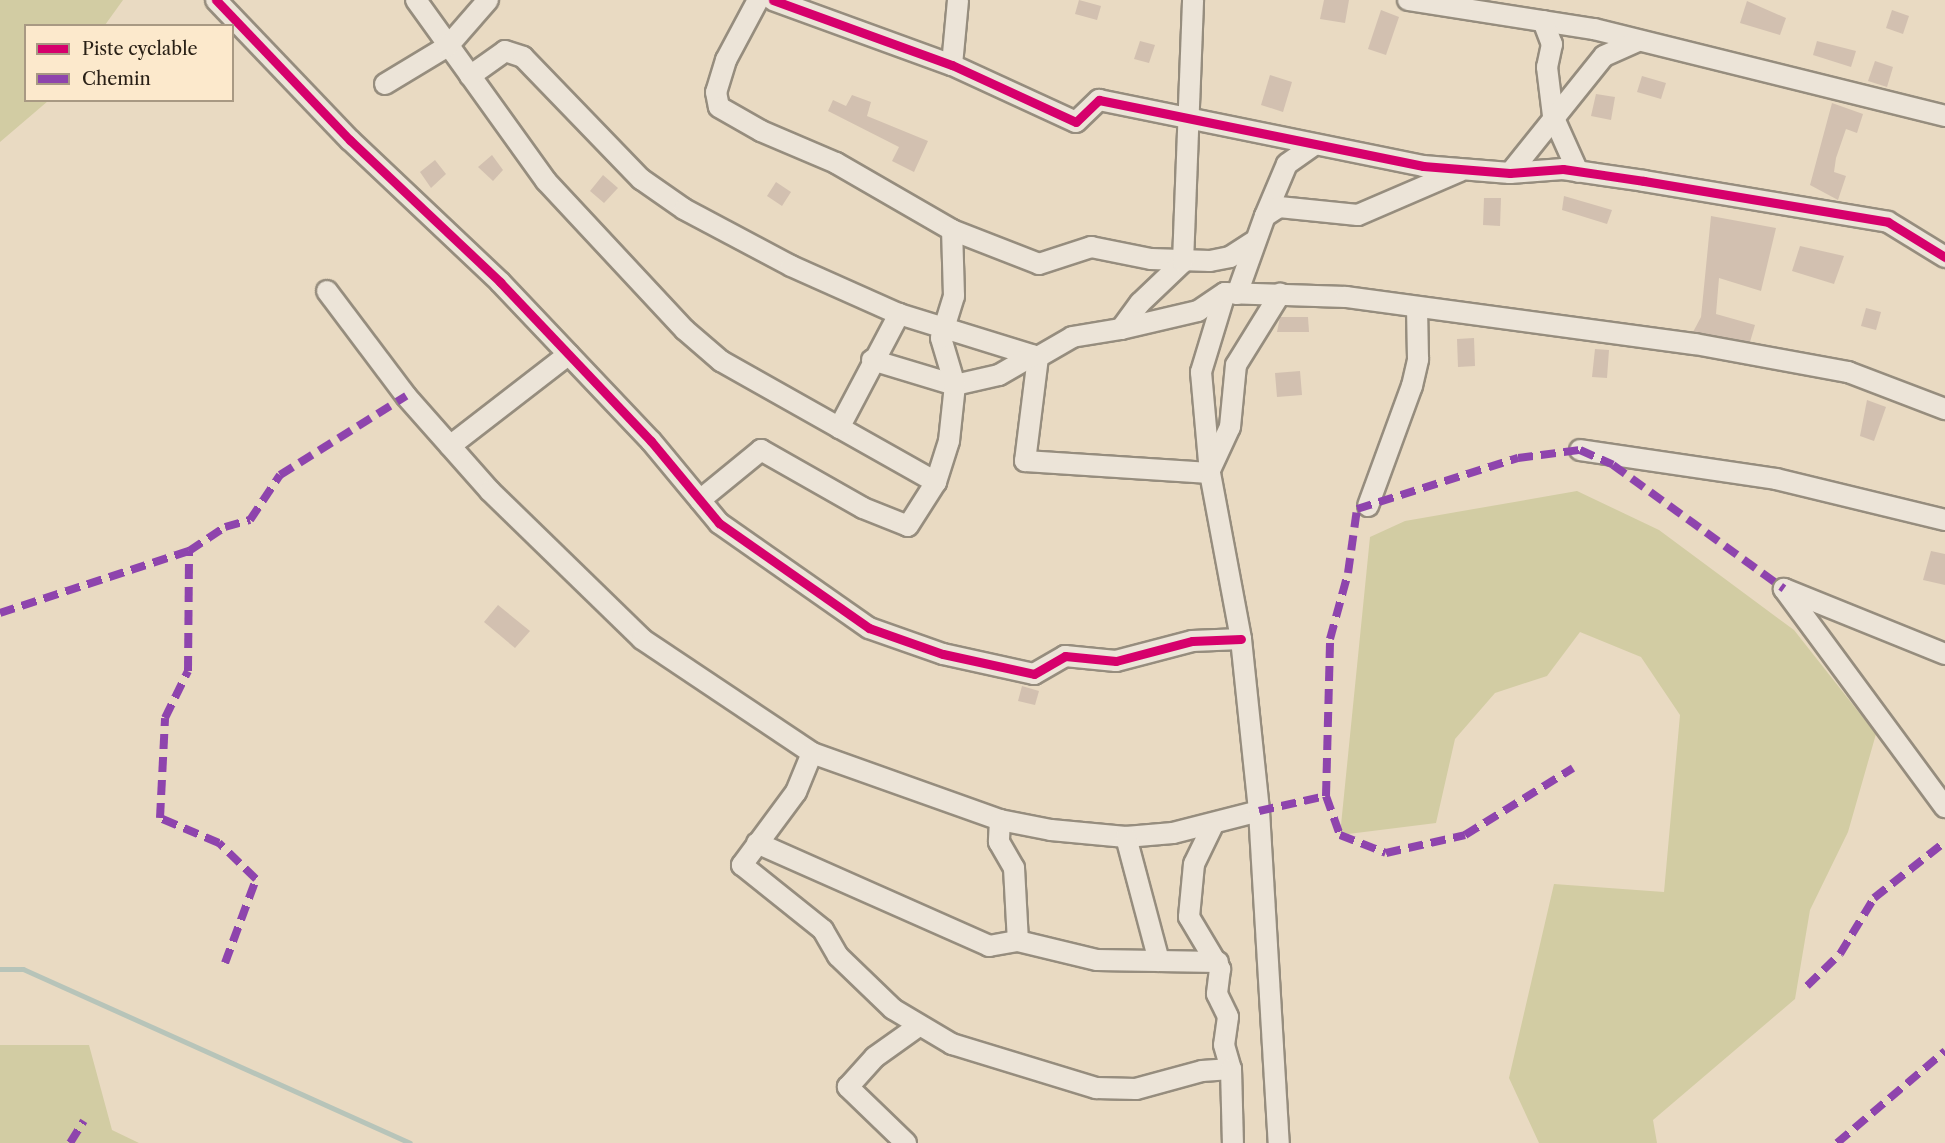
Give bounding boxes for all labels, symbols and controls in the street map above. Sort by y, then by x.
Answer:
legend [24,24,234,102]
text: Piste cyclable [82,38,198,60]
text: Chemin [82,68,151,90]

